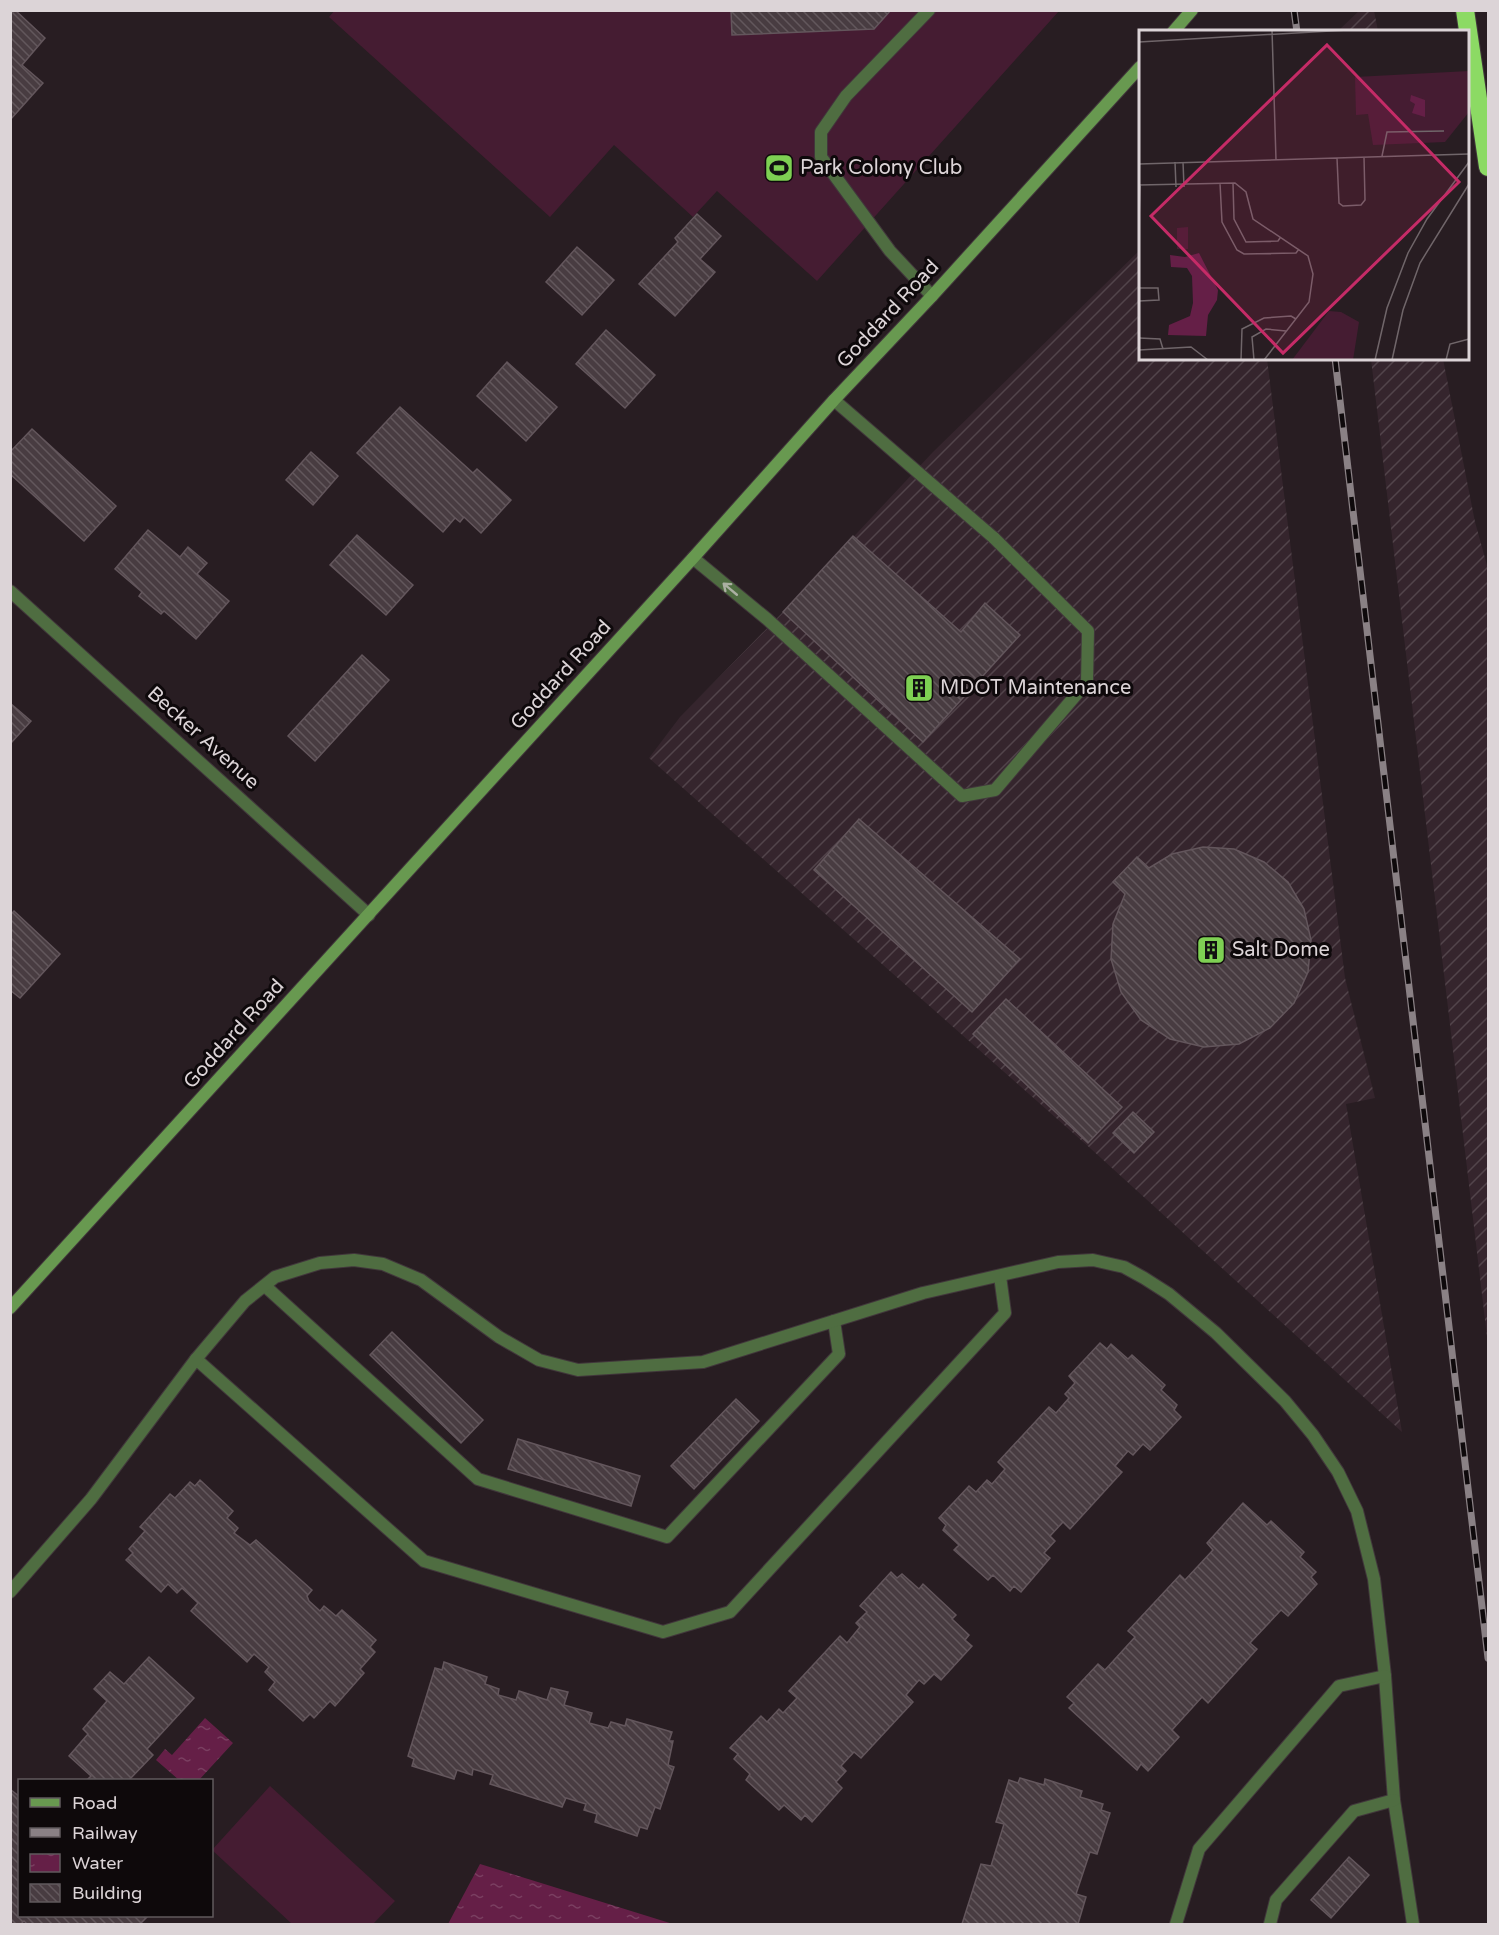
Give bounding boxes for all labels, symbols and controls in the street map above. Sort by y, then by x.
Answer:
inset map [1139,30,1469,360]
sports icon: Park Colony Club [763,152,795,184]
place label: Park Colony Club [800,156,962,180]
street label: Goddard Road [832,255,944,373]
one-way arrow [722,582,738,595]
street label: Goddard Road [505,615,617,735]
building icon: MDOT Maintenance [903,672,935,704]
place label: MDOT Maintenance [940,676,1131,700]
street label: Becker Avenue [142,681,264,795]
building icon: Salt Dome [1195,934,1227,966]
place label: Salt Dome [1232,938,1330,962]
street label: Goddard Road [178,974,290,1094]
legend [18,1779,213,1917]
text: Road [72,1792,117,1814]
text: Railway [72,1822,138,1844]
text: Water [72,1852,123,1874]
text: Building [72,1882,142,1904]

